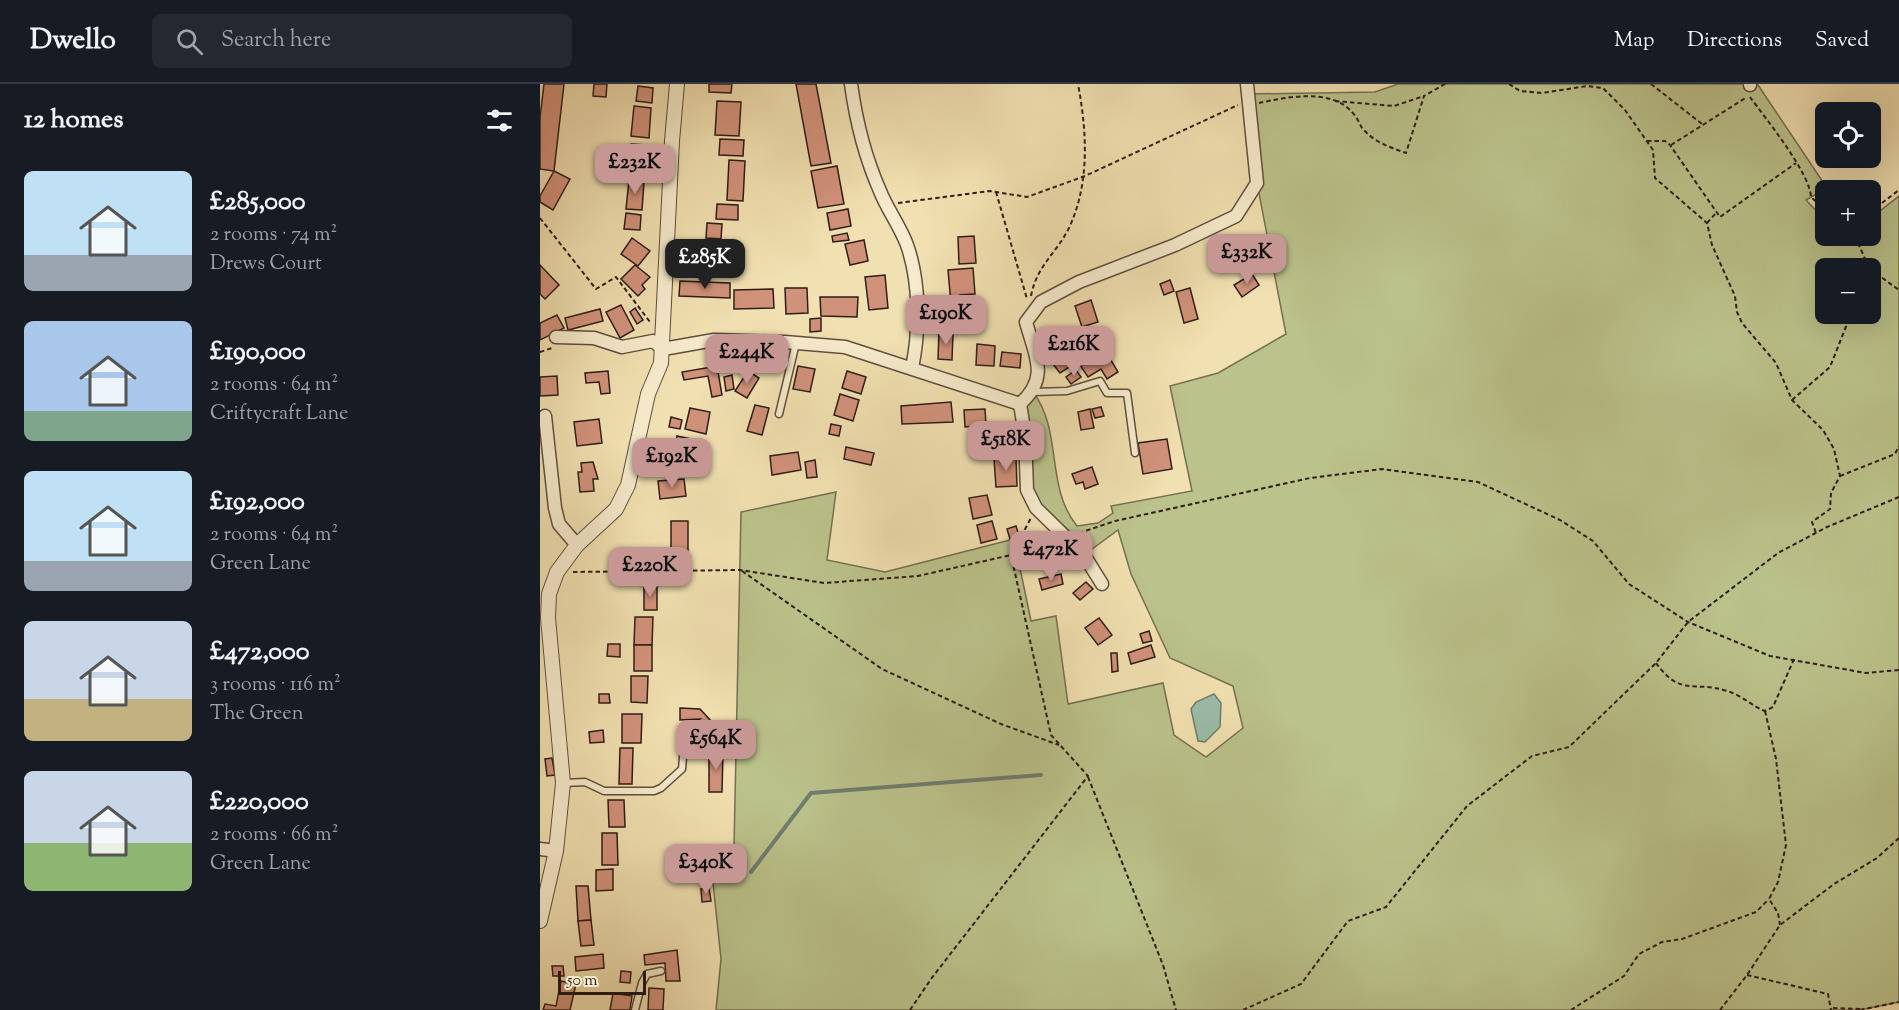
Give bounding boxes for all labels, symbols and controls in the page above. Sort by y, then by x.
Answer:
search box [152,14,572,68]
text: Dwello [30,21,116,61]
icon: search [173,25,206,58]
text: Search here [221,25,331,57]
text: Map [1614,26,1654,56]
text: Directions [1687,26,1782,56]
text: Saved [1815,26,1869,56]
text: 12 homes [24,102,123,139]
map controls [1815,102,1881,324]
button: locate [1815,102,1881,168]
icon: filters [483,104,516,137]
pin: £232K [593,144,677,195]
text: £232K [609,149,661,178]
button: + [1815,180,1881,246]
text: £285,000 [210,184,306,221]
icon: home [72,195,144,267]
text: 2 rooms · 74 m² [210,221,337,250]
pin: £332K [1205,234,1289,285]
pin: £285K [663,239,747,290]
text: £332K [1221,239,1273,268]
text: £285K [679,244,731,273]
text: Drews Court [210,250,322,279]
button: − [1815,258,1881,324]
pin: £190K [904,295,988,346]
text: £190K [920,300,972,329]
pin: £216K [1032,326,1116,377]
text: £216K [1048,331,1100,360]
text: £190,000 [210,334,306,371]
pin: £244K [705,334,789,385]
text: £244K [719,339,775,368]
icon: home [72,345,144,417]
text: 2 rooms · 64 m² [210,371,338,400]
text: Criftycraft Lane [210,400,348,429]
pin: £518K [964,421,1048,472]
text: £518K [981,426,1031,455]
pin: £192K [630,438,714,489]
text: £192K [646,443,698,472]
text: £192,000 [210,484,305,521]
icon: home [72,495,144,567]
text: 2 rooms · 64 m² [210,521,338,550]
pin: £472K [1009,531,1093,582]
text: £472K [1024,536,1078,565]
pin: £220K [608,547,692,598]
text: Green Lane [210,550,311,579]
text: £220K [623,552,677,581]
text: £472,000 [210,634,310,671]
icon: home [72,645,144,717]
text: 3 rooms · 116 m² [210,671,341,700]
text: The Green [210,700,304,729]
pin: £564K [674,720,758,771]
text: £564K [690,725,742,754]
text: £220,000 [210,784,309,821]
icon: home [72,795,144,867]
text: 2 rooms · 66 m² [210,821,338,850]
pin: £340K [664,844,748,895]
text: £340K [679,849,733,878]
text: Green Lane [210,850,311,879]
scale bar [558,968,646,996]
text: 50 m [567,970,598,993]

